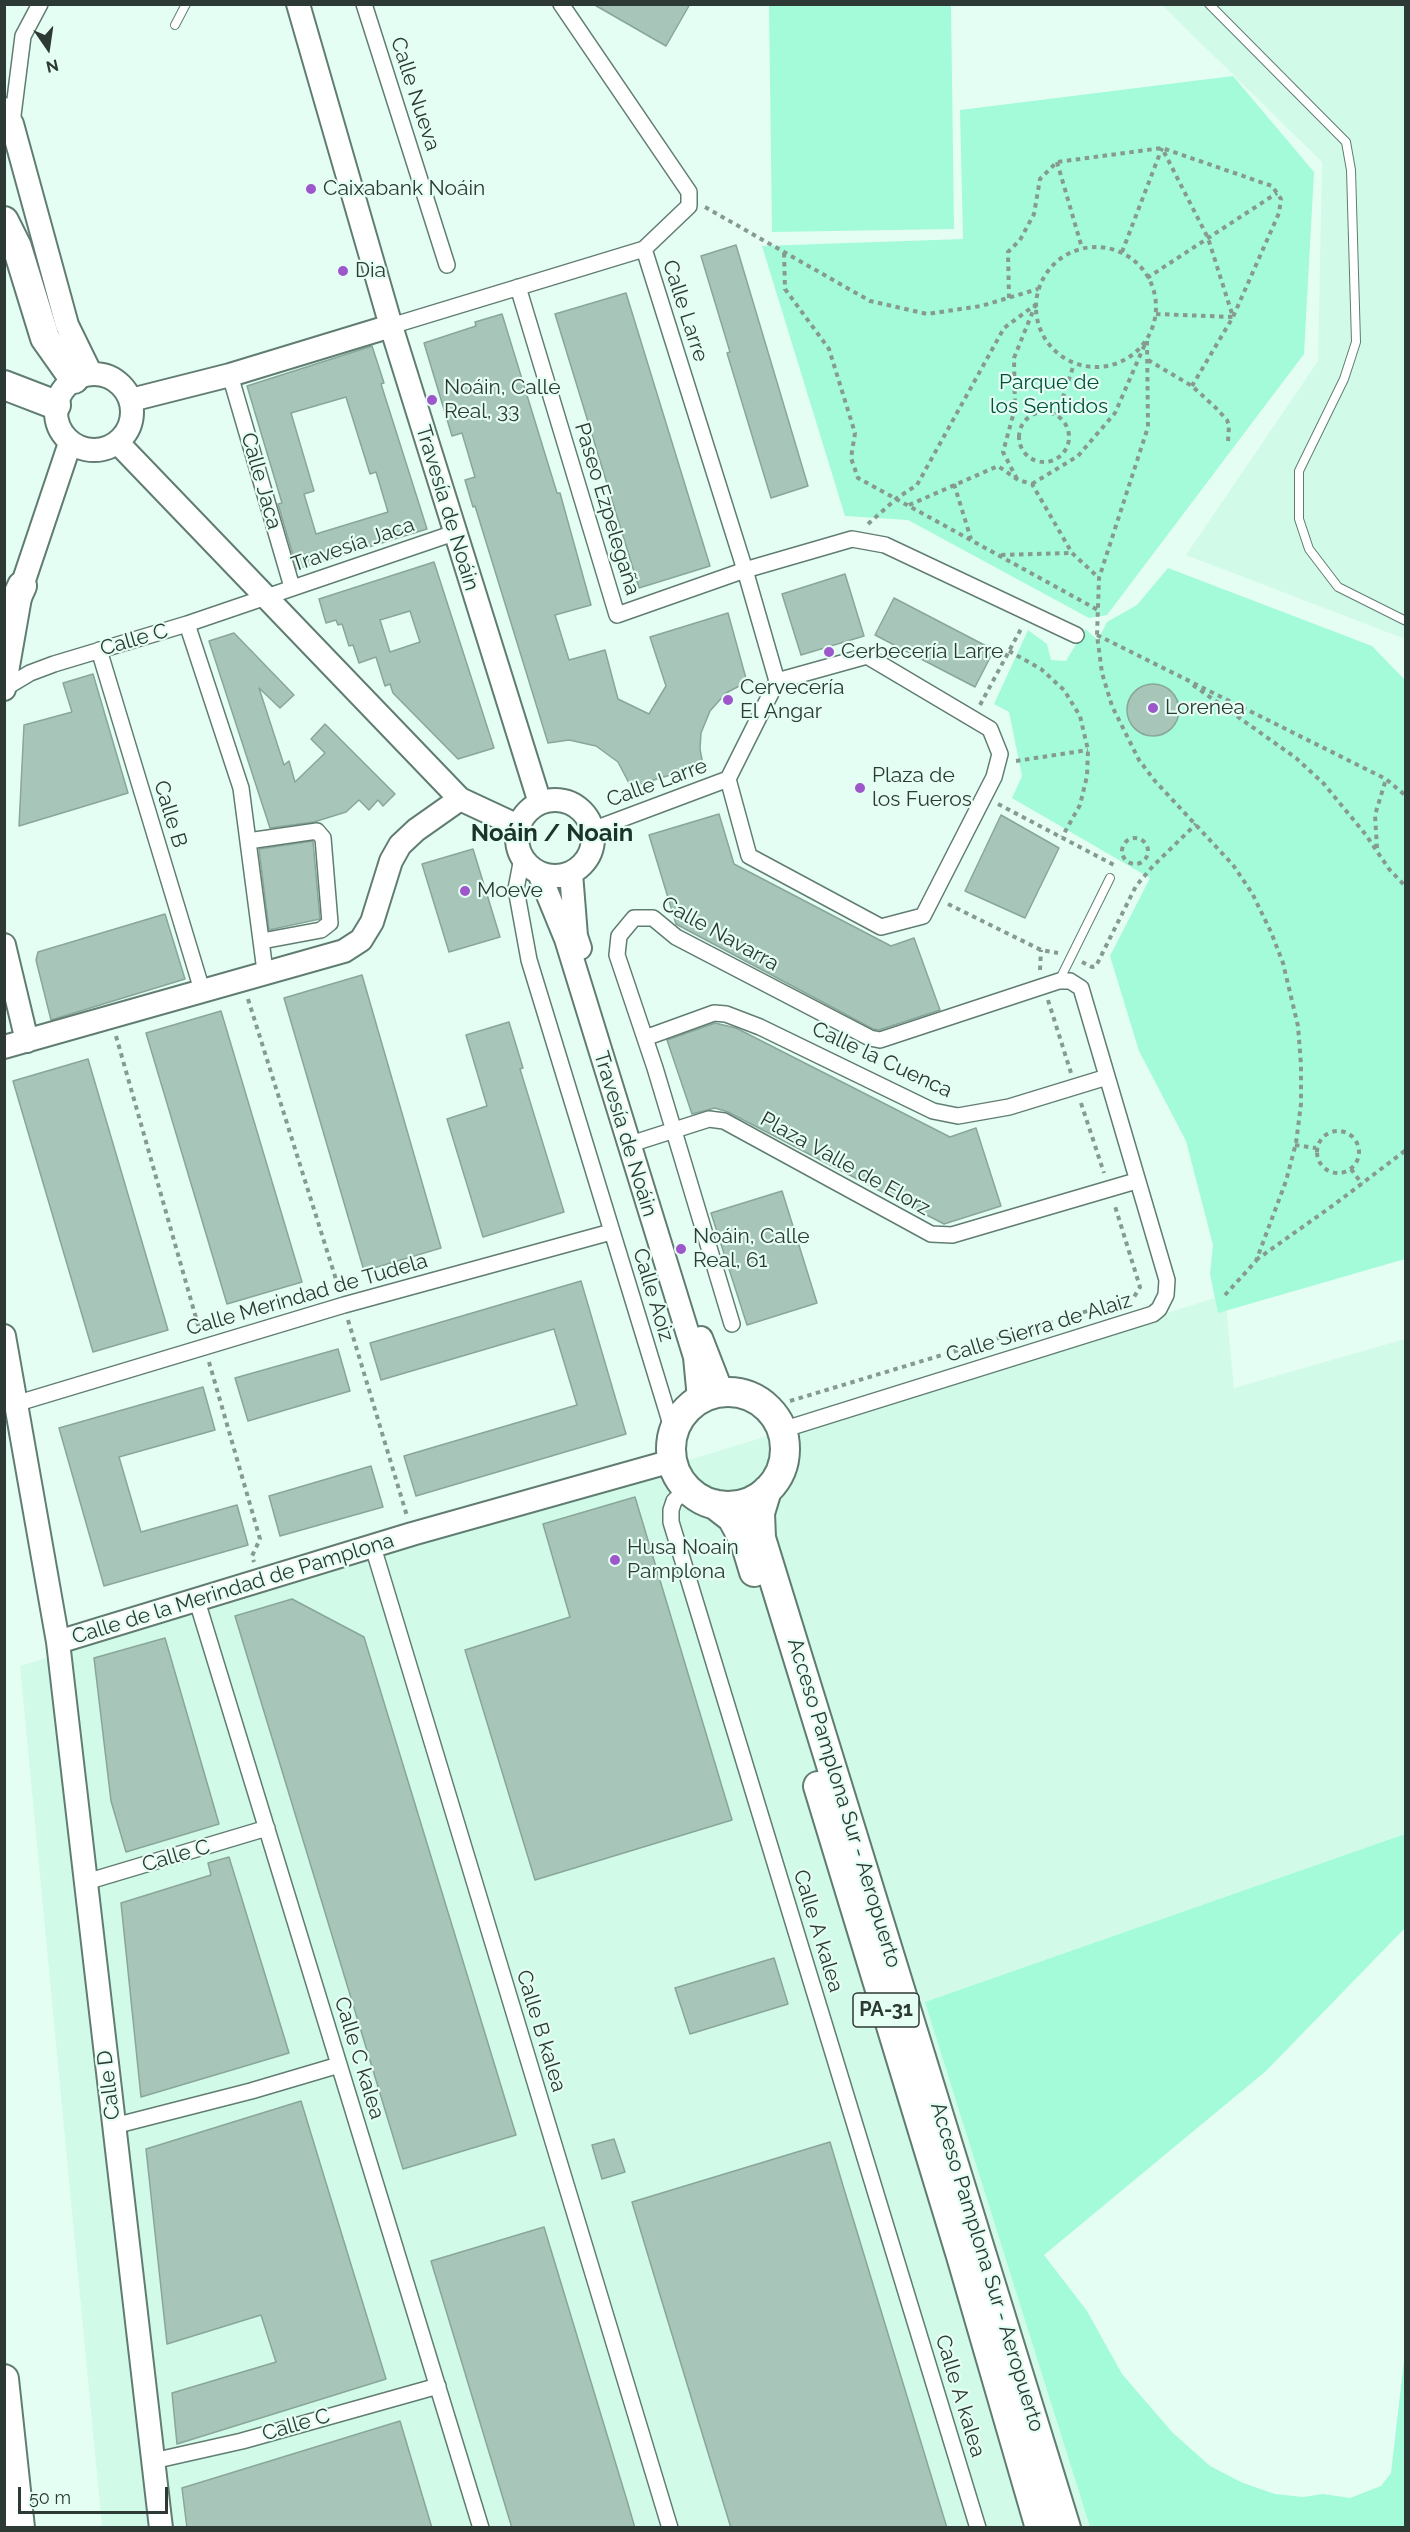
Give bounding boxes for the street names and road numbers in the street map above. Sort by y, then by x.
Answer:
street label: Calle Nueva [385,34,445,154]
street label: Calle Larre [657,257,713,365]
street label: Paseo Ezpelegaña [569,420,645,598]
street label: Travesía de Noáin [410,422,484,594]
street label: Calle Jaca [235,430,287,532]
street label: Travesía Jaca [288,512,418,578]
street label: Calle C [97,618,171,662]
street label: Calle Larre [603,753,711,813]
street label: Calle B [148,777,192,851]
street label: Calle Navarra [657,891,783,977]
street label: Calle la Cuenca [808,1016,956,1104]
street label: Travesía de Noáin [588,1048,662,1220]
street label: Plaza Valle de Elorz [756,1107,934,1221]
street label: Calle Aoiz [627,1245,679,1345]
street label: Calle Merindad de Tudela [184,1249,430,1341]
street label: Calle Sierra de Alaiz [943,1288,1135,1368]
street label: Calle de la Merindad de Pamplona [69,1528,397,1650]
street label: Acceso Pamplona Sur - Aeropuerto [782,1635,906,1971]
street label: Calle C [139,1834,213,1878]
street label: Calle A kalea [787,1867,849,1995]
street label: Calle B kalea [510,1967,572,2095]
road number: PA-31 [853,1993,919,2027]
street label: Calle C kalea [328,1994,390,2122]
street label: Calle D [92,2049,126,2121]
street label: Acceso Pamplona Sur - Aeropuerto [925,2099,1049,2435]
street label: Calle A kalea [929,2332,991,2460]
street label: Calle C [259,2403,333,2447]

